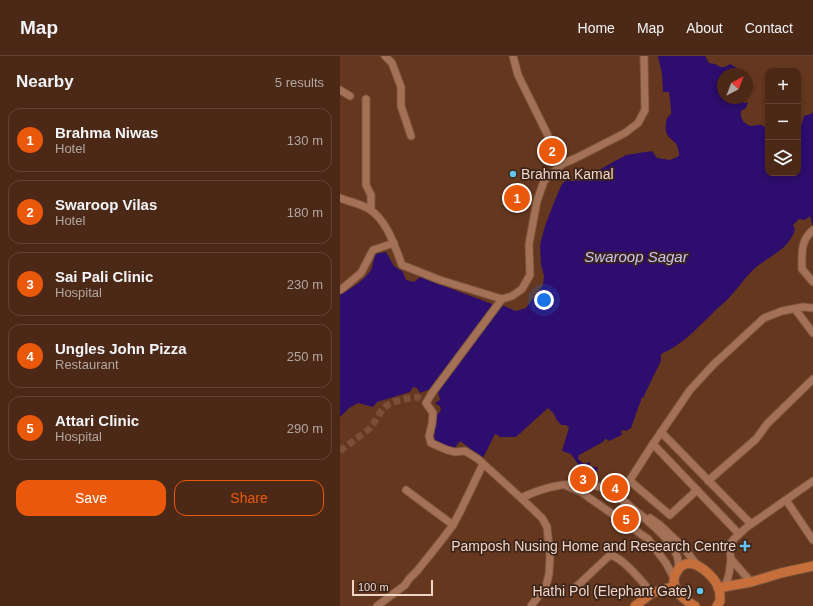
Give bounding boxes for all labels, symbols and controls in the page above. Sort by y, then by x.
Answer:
text: Map [20,17,58,38]
text: Home [578,20,615,36]
text: Map [637,20,664,36]
text: About [686,20,723,36]
text: Contact [745,20,793,36]
north arrow [717,68,753,104]
map controls [765,68,801,176]
button: + [765,68,801,104]
text: Nearby [16,72,74,91]
text: 5 results [275,75,324,90]
button: − [765,104,801,140]
text: Brahma Niwas [55,124,158,141]
text: 1 [26,133,34,148]
text: 130 m [287,133,323,148]
pin: 2 [539,136,565,166]
button: layers [765,140,801,176]
text: Hotel [55,141,85,156]
place label: Brahma Kamal [521,166,614,182]
marker: Brahma Kamal [508,169,518,179]
pin: 1 [504,183,530,213]
text: Swaroop Vilas [55,196,157,213]
text: 2 [26,205,34,220]
text: 180 m [287,205,323,220]
text: Hotel [55,213,85,228]
water label: Swaroop Sagar [584,248,689,265]
text: Sai Pali Clinic [55,268,153,285]
text: 3 [26,277,34,292]
text: 230 m [287,277,323,292]
text: Hospital [55,285,102,300]
your location [534,290,554,310]
text: Ungles John Pizza [55,340,187,357]
text: 4 [26,349,34,364]
text: 250 m [287,349,323,364]
text: Restaurant [55,357,119,372]
text: Attari Clinic [55,412,139,429]
text: 5 [26,421,34,436]
text: 290 m [287,421,323,436]
text: Hospital [55,429,102,444]
pin: 3 [570,464,596,494]
pin: 4 [602,473,628,503]
button: Save [16,480,166,516]
button: Share [174,480,324,516]
pin: 5 [613,504,639,534]
place label: Pamposh Nusing Home and Research Centre [451,538,736,554]
marker: Pamposh Nusing Home and Research Centre [739,540,751,552]
scale bar [352,578,433,597]
text: 100 m [358,581,389,593]
place label: Hathi Pol (Elephant Gate) [532,583,692,599]
marker: Hathi Pol (Elephant Gate) [695,586,705,596]

